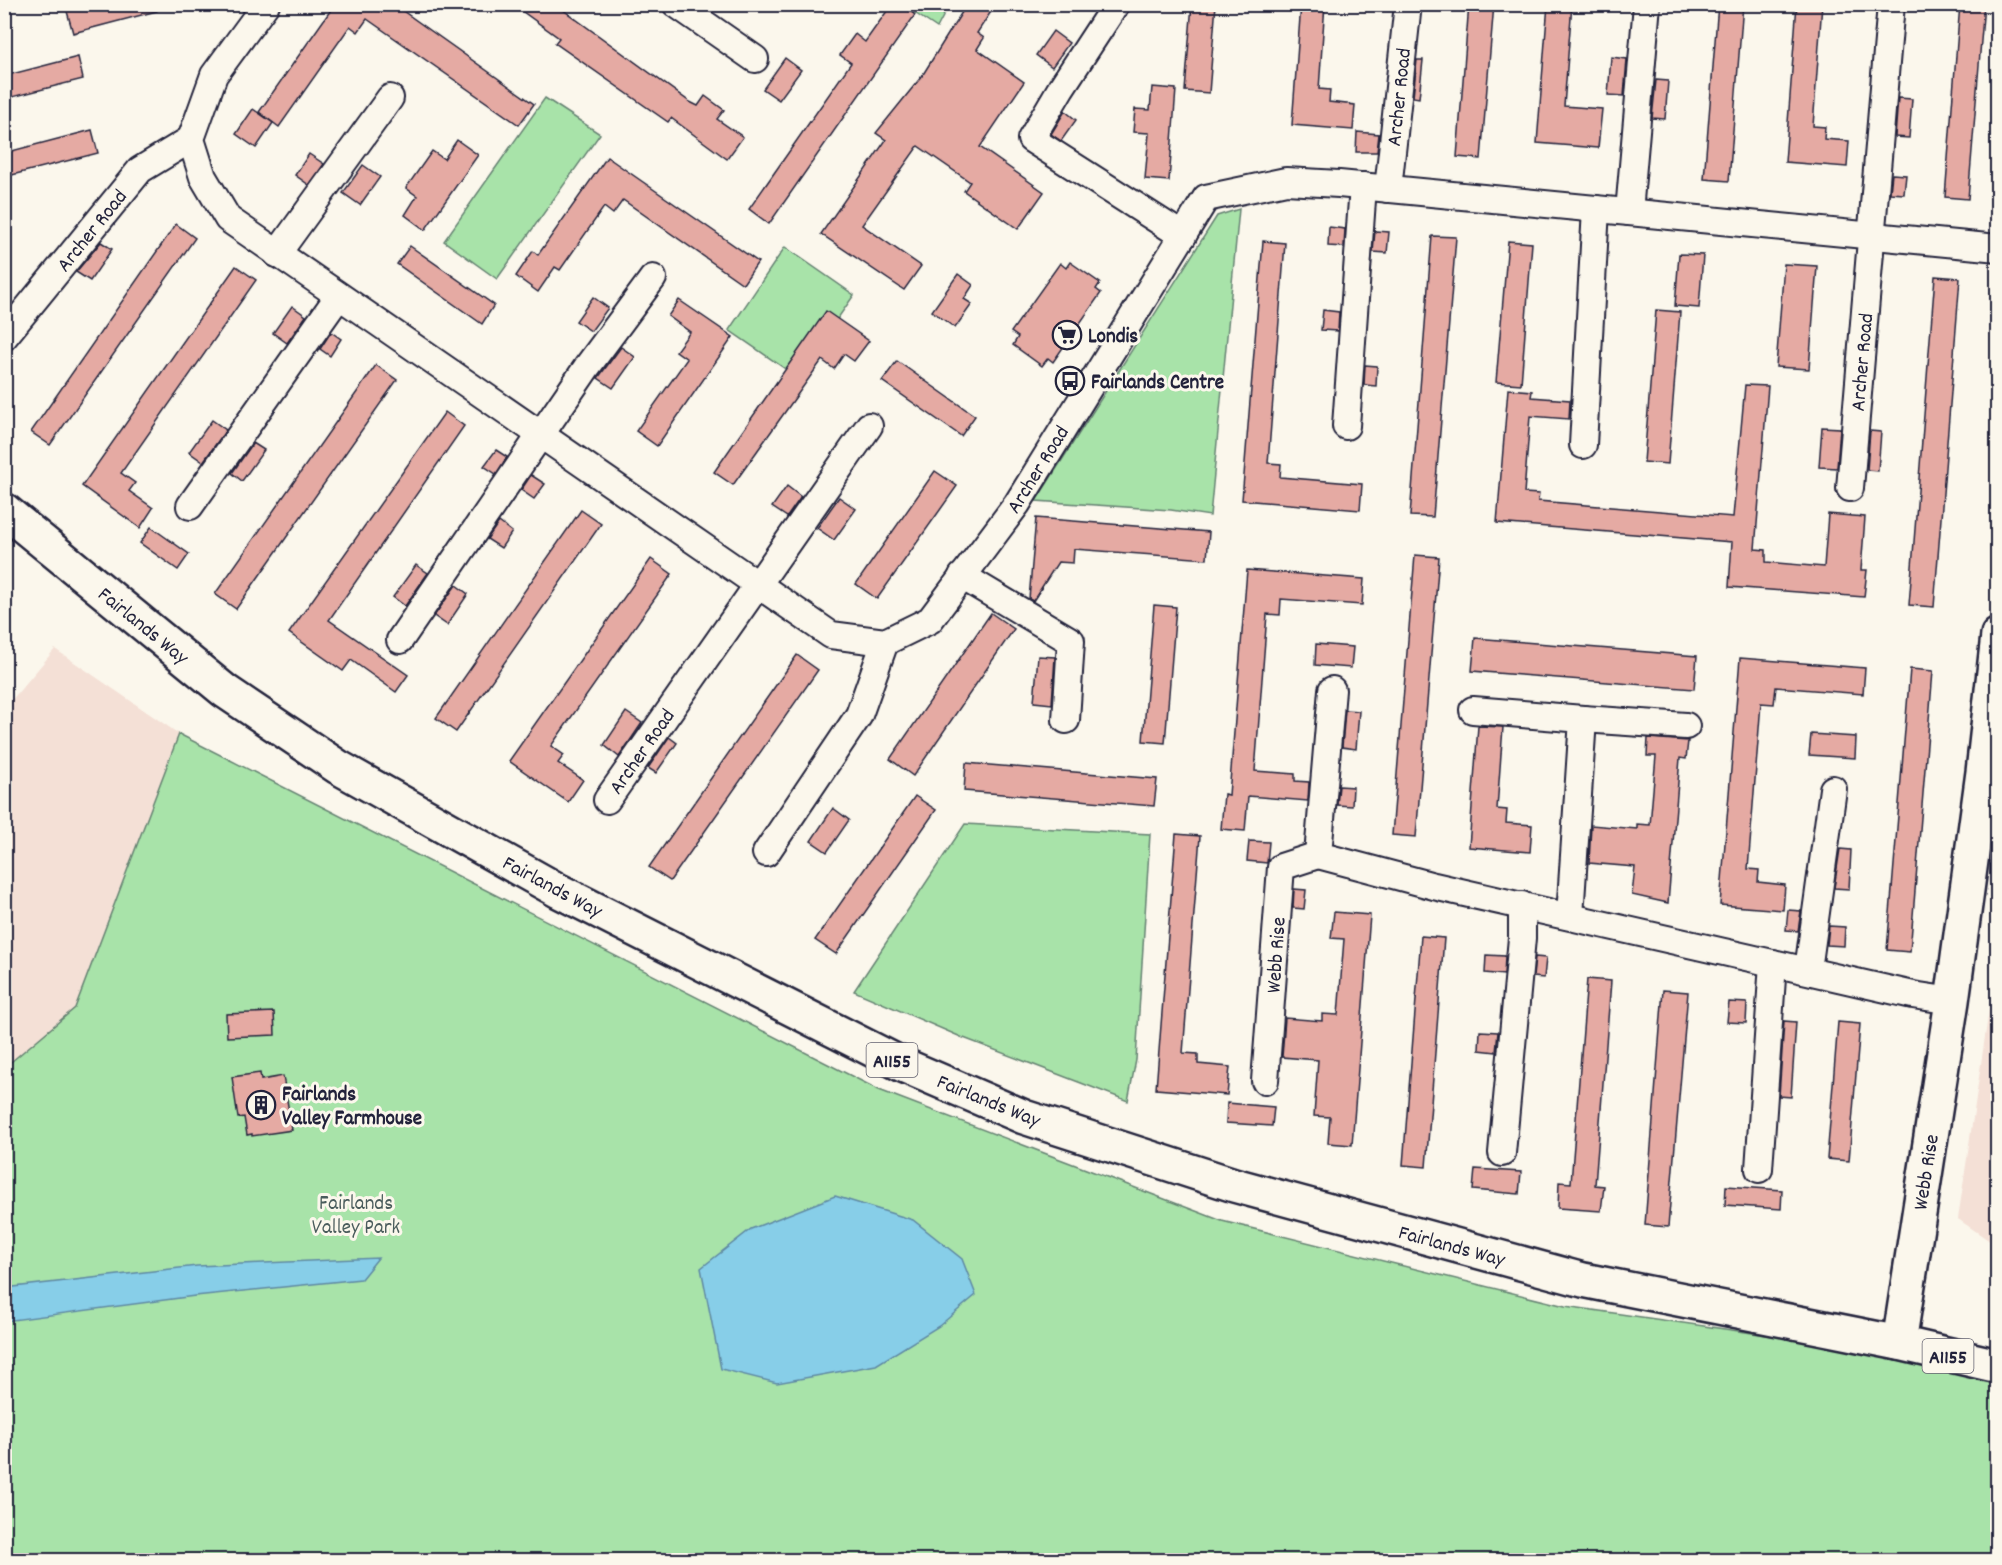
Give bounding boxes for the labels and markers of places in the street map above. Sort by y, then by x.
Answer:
supermarket icon: Londis [1051,319,1083,351]
place label: Londis [1088,323,1138,353]
bus stop icon: Fairlands Centre [1054,365,1086,397]
place label: Fairlands Centre [1091,369,1224,399]
place label: Fairlands Valley Farmhouse [282,1081,422,1135]
building icon: Fairlands Valley Farmhouse [245,1089,277,1121]

